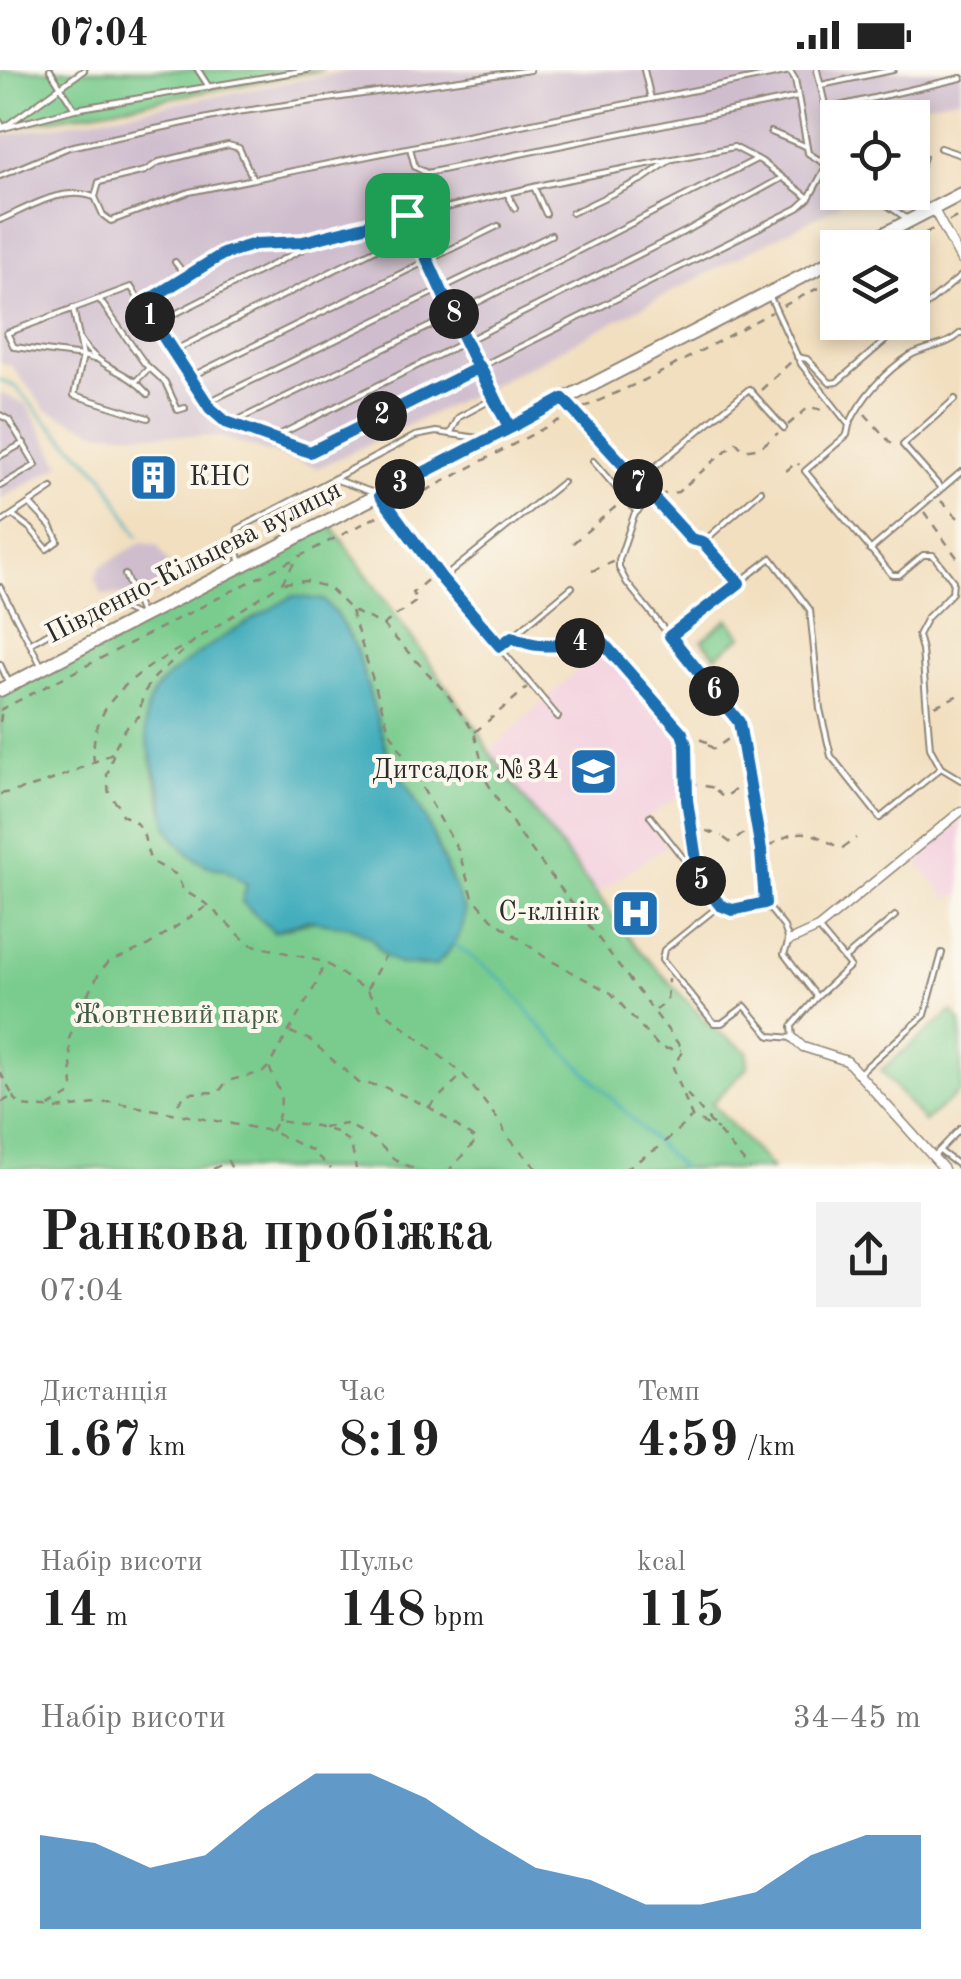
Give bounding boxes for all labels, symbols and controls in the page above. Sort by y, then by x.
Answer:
text: 07:04 [50,16,149,54]
map controls [820,100,930,340]
button: locate [820,100,930,210]
pin [365,173,450,258]
icon: arrive [380,188,435,243]
button: layers [820,230,930,340]
pin: 8 [429,289,479,339]
pin: 1 [125,292,175,342]
text: 8 [446,300,462,328]
text: 1 [142,303,158,331]
pin: 2 [357,391,407,441]
text: 2 [374,402,390,430]
building icon: КНС [128,452,180,504]
pin: 3 [375,459,425,509]
pin: 7 [613,459,663,509]
place label: КНС [189,464,250,492]
text: 3 [392,470,408,498]
text: 7 [630,470,646,498]
street label: Південно-Кільцева вулиця [42,476,346,650]
pin: 4 [555,618,605,668]
text: 4 [572,629,588,657]
pin: 6 [689,666,739,716]
text: 6 [706,677,722,705]
school or university icon: Дитсадок №34 [568,745,620,797]
place label: Дитсадок №34 [372,757,559,785]
pin: 5 [676,856,726,906]
text: 5 [693,867,709,895]
hospital icon: С-клінік [609,887,661,939]
place label: С-клінік [498,899,600,927]
park label: Жовтневий парк [73,1002,279,1030]
button: share [816,1202,921,1307]
text: Ранкова пробіжка [40,1207,493,1262]
text: 07:04 [40,1276,123,1308]
text: Дистанція [40,1379,168,1407]
text: Час [339,1379,385,1407]
text: Темп [637,1379,700,1407]
text: 1.67 [40,1417,141,1467]
text: 8:19 [339,1417,440,1467]
text: 4:59 [637,1417,738,1467]
text: km [141,1434,186,1462]
text: /km [738,1434,796,1462]
text: Набір висоти [40,1549,203,1577]
text: Пульс [339,1549,413,1577]
text: kcal [637,1549,686,1577]
text: 14 [40,1587,98,1637]
text: 148 [339,1587,426,1637]
text: 115 [637,1587,724,1637]
text: m [98,1604,128,1632]
text: bpm [426,1604,485,1632]
text: Набір висоти [40,1703,226,1735]
text: 34–45 m [793,1703,921,1735]

